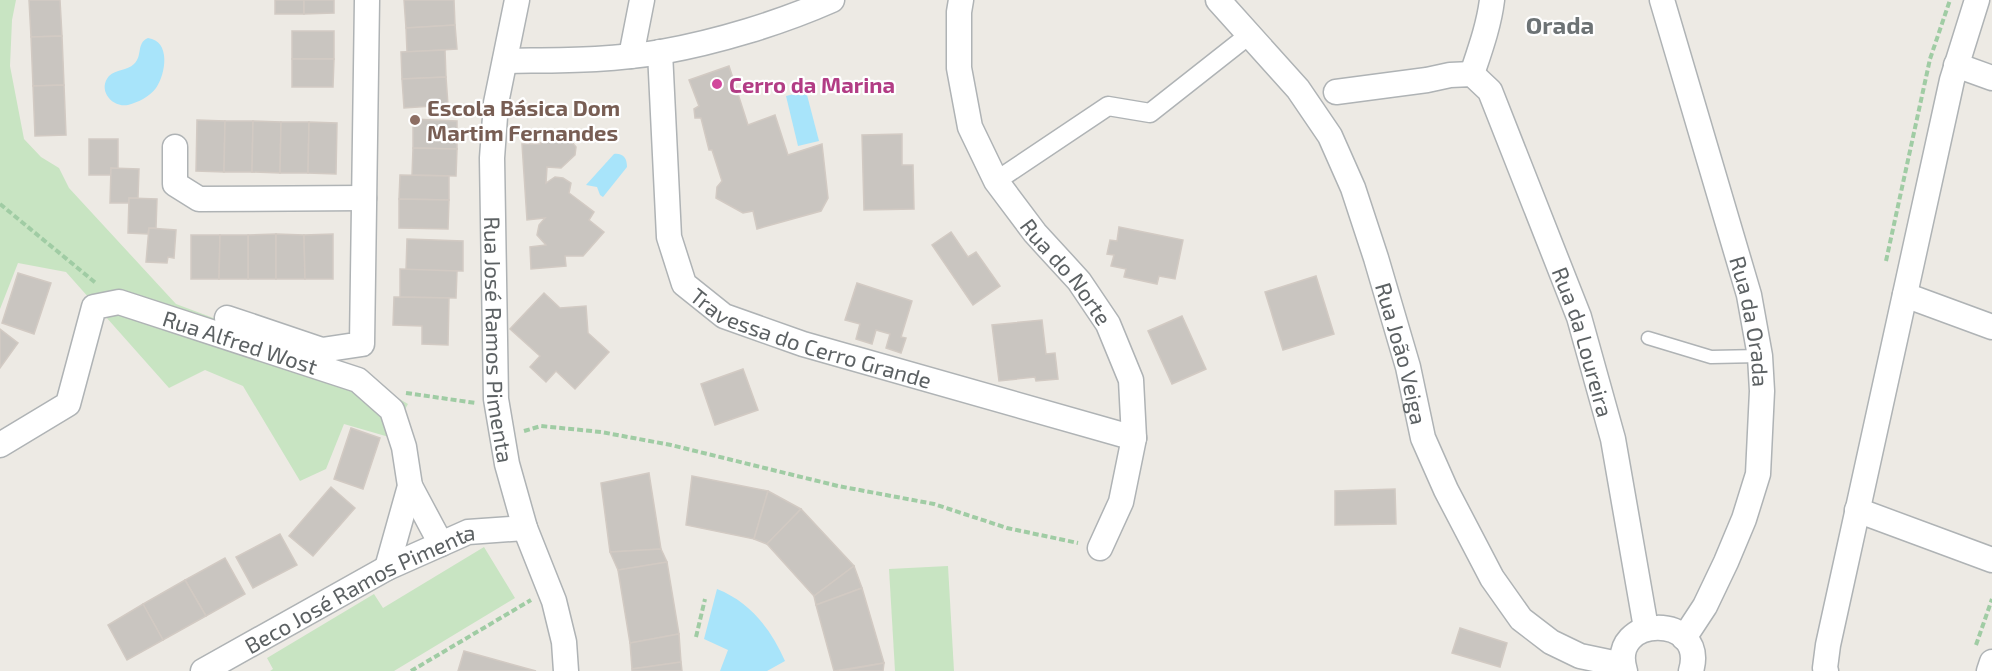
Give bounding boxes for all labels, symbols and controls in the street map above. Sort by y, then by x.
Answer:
district label: Orada [1526,10,1594,39]
place label: Cerro da Marina [729,71,895,97]
marker: Cerro da Marina [710,77,724,91]
place label: Escola Básica Dom Martim Fernandes [427,94,620,145]
marker: Escola Básica Dom Martim Fernandes [408,113,422,127]
street label: Rua do Norte [1015,213,1118,330]
street label: Rua José Ramos Pimenta [480,216,520,464]
street label: Rua da Orada [1725,253,1775,388]
street label: Rua da Loureira [1548,263,1619,420]
street label: Rua João Veiga [1371,279,1433,427]
street label: Travessa do Cerro Grande [686,282,935,393]
street label: Rua Alfred Wost [160,304,321,379]
street label: Beco José Ramos Pimenta [240,519,476,658]

